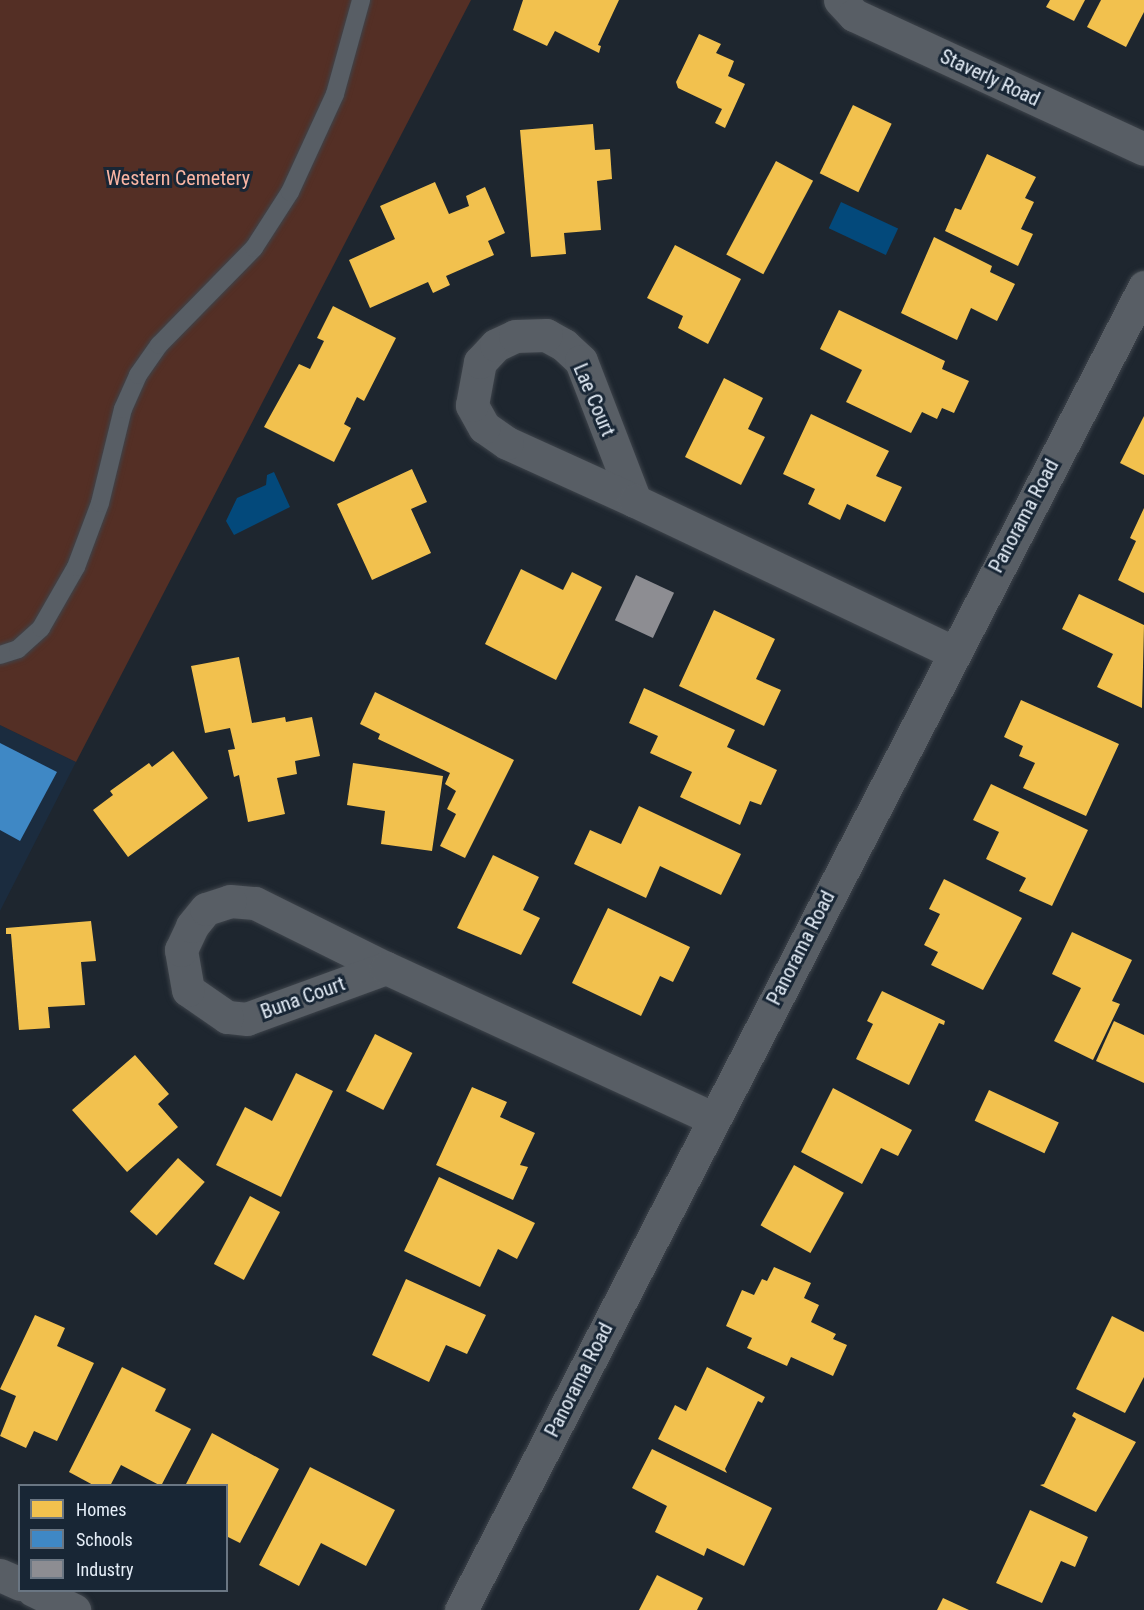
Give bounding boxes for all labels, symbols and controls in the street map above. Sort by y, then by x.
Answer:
street label: Staverly Road [936,44,1044,112]
park label: Western Cemetery [106,166,250,190]
street label: Lae Court [568,360,620,440]
street label: Panorama Road [984,455,1064,577]
street label: Panorama Road [762,887,840,1009]
street label: Buna Court [258,972,348,1024]
street label: Panorama Road [540,1319,618,1441]
legend [18,1484,228,1592]
text: Homes [76,1499,126,1520]
text: Schools [76,1529,133,1550]
text: Industry [76,1559,134,1580]

